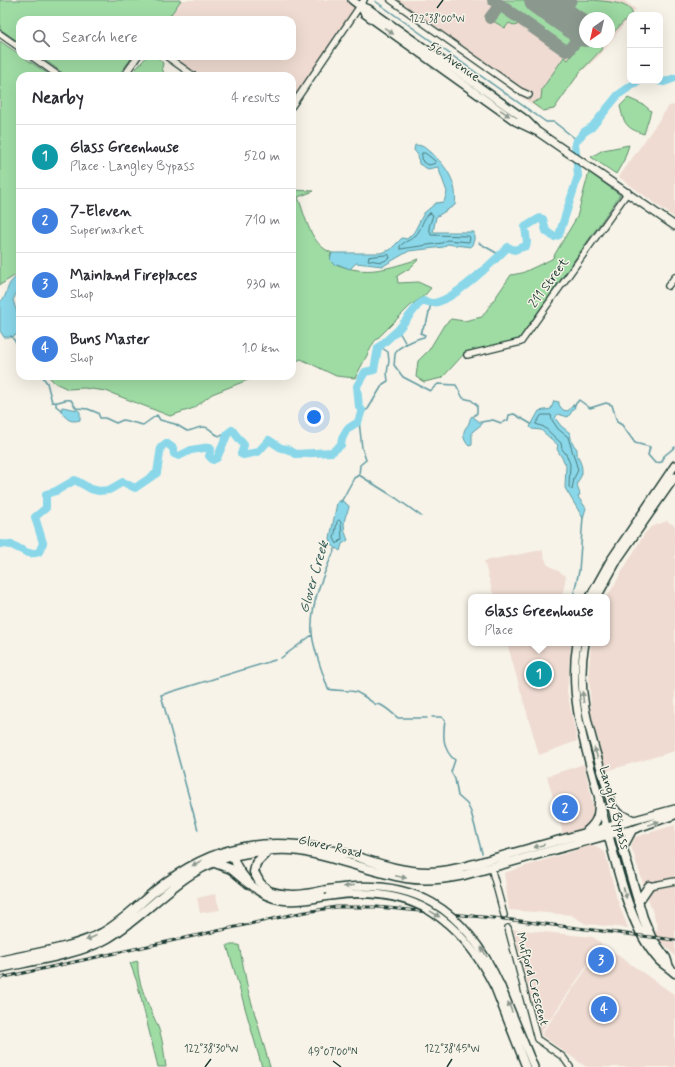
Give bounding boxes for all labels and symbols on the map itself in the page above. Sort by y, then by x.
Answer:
text: 122°38'00"W [409,12,465,26]
north arrow [579,12,615,48]
one-way arrow [384,27,394,35]
street label: 56 Avenue [425,38,483,86]
one-way arrow [499,109,510,117]
street label: 211 Street [525,254,573,311]
your location [304,407,324,427]
water label: Glover Creek [295,538,333,615]
pin: 1 [526,659,552,689]
one-way arrow [580,691,587,704]
one-way arrow [593,747,599,759]
street label: Langley Bypass [594,764,633,852]
pin: 2 [552,793,578,823]
one-way arrow [648,819,660,825]
street label: Glover Road [297,831,363,863]
one-way arrow [533,843,545,849]
one-way arrow [191,860,203,867]
one-way arrow [395,874,408,880]
one-way arrow [343,883,355,889]
one-way arrow [622,887,628,899]
one-way arrow [430,910,440,918]
street label: Mufford Crescent [509,930,553,1028]
one-way arrow [85,935,97,941]
pin: 3 [588,945,614,975]
one-way arrow [480,947,488,957]
pin: 4 [591,994,617,1024]
one-way arrow [506,1001,512,1013]
text: 122°38'30"W [184,1042,238,1056]
text: 122°38'45"W [424,1042,480,1056]
text: 49°07'00"N [308,1045,358,1059]

